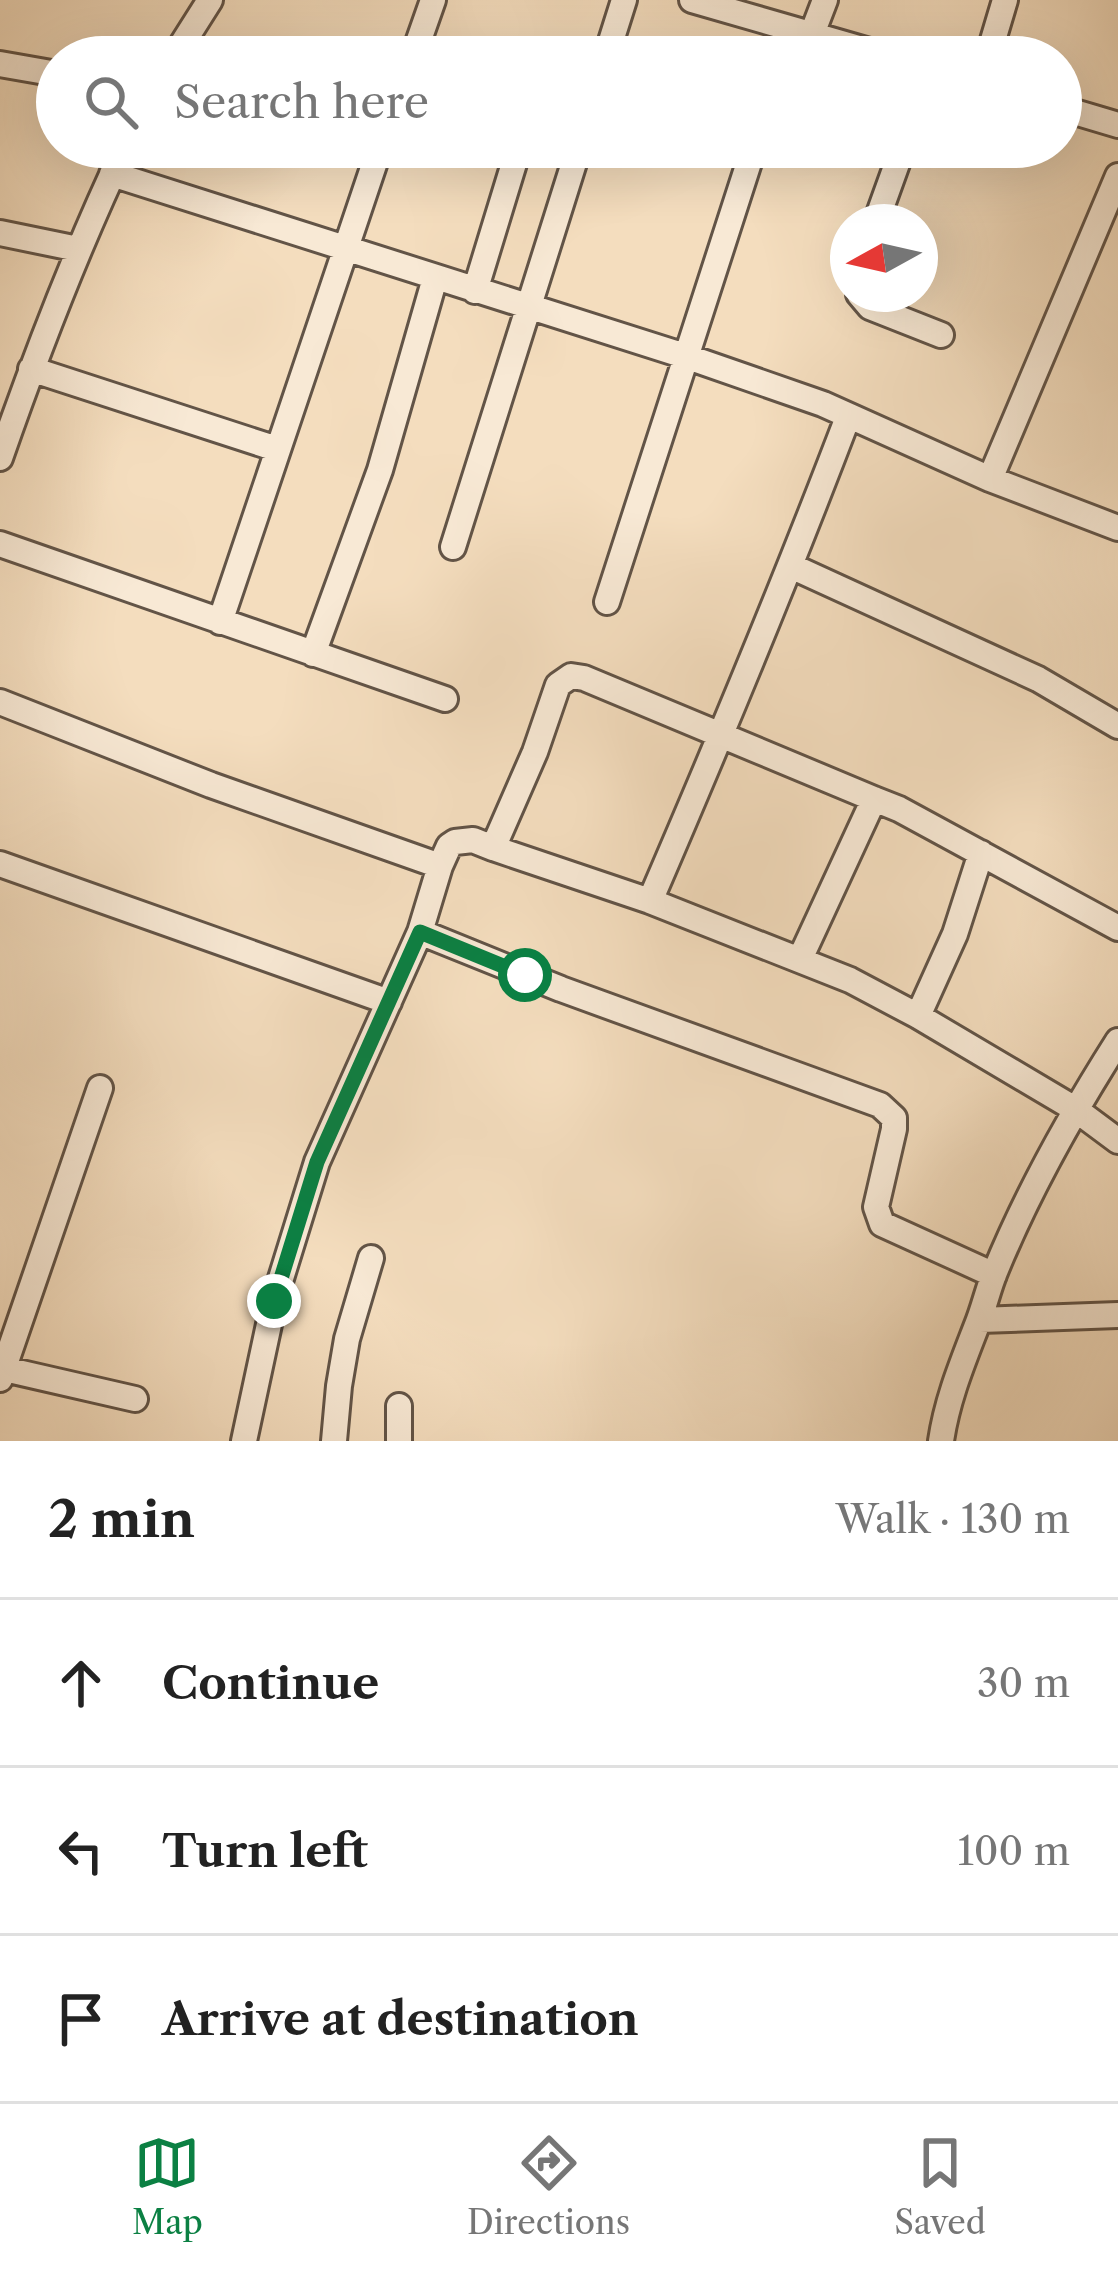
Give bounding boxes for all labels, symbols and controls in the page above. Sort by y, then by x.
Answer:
search box [36,36,1082,168]
icon: search [78,69,144,135]
text: Search here [174,74,429,130]
north arrow [830,204,938,312]
route start [498,948,552,1002]
route end [247,1274,301,1328]
text: 2 min [48,1488,195,1550]
text: Walk · 130 m [836,1495,1070,1543]
icon: ahead [48,1650,114,1716]
text: Continue [162,1655,379,1711]
text: 30 m [977,1659,1070,1707]
icon: left [48,1818,114,1884]
text: Turn left [162,1823,368,1879]
text: 100 m [957,1827,1070,1875]
icon: arrive [48,1986,114,2052]
text: Arrive at destination [162,1991,639,2047]
tab: Map [132,2130,203,2243]
tab: Directions [467,2130,630,2243]
tab: Saved [894,2130,986,2243]

